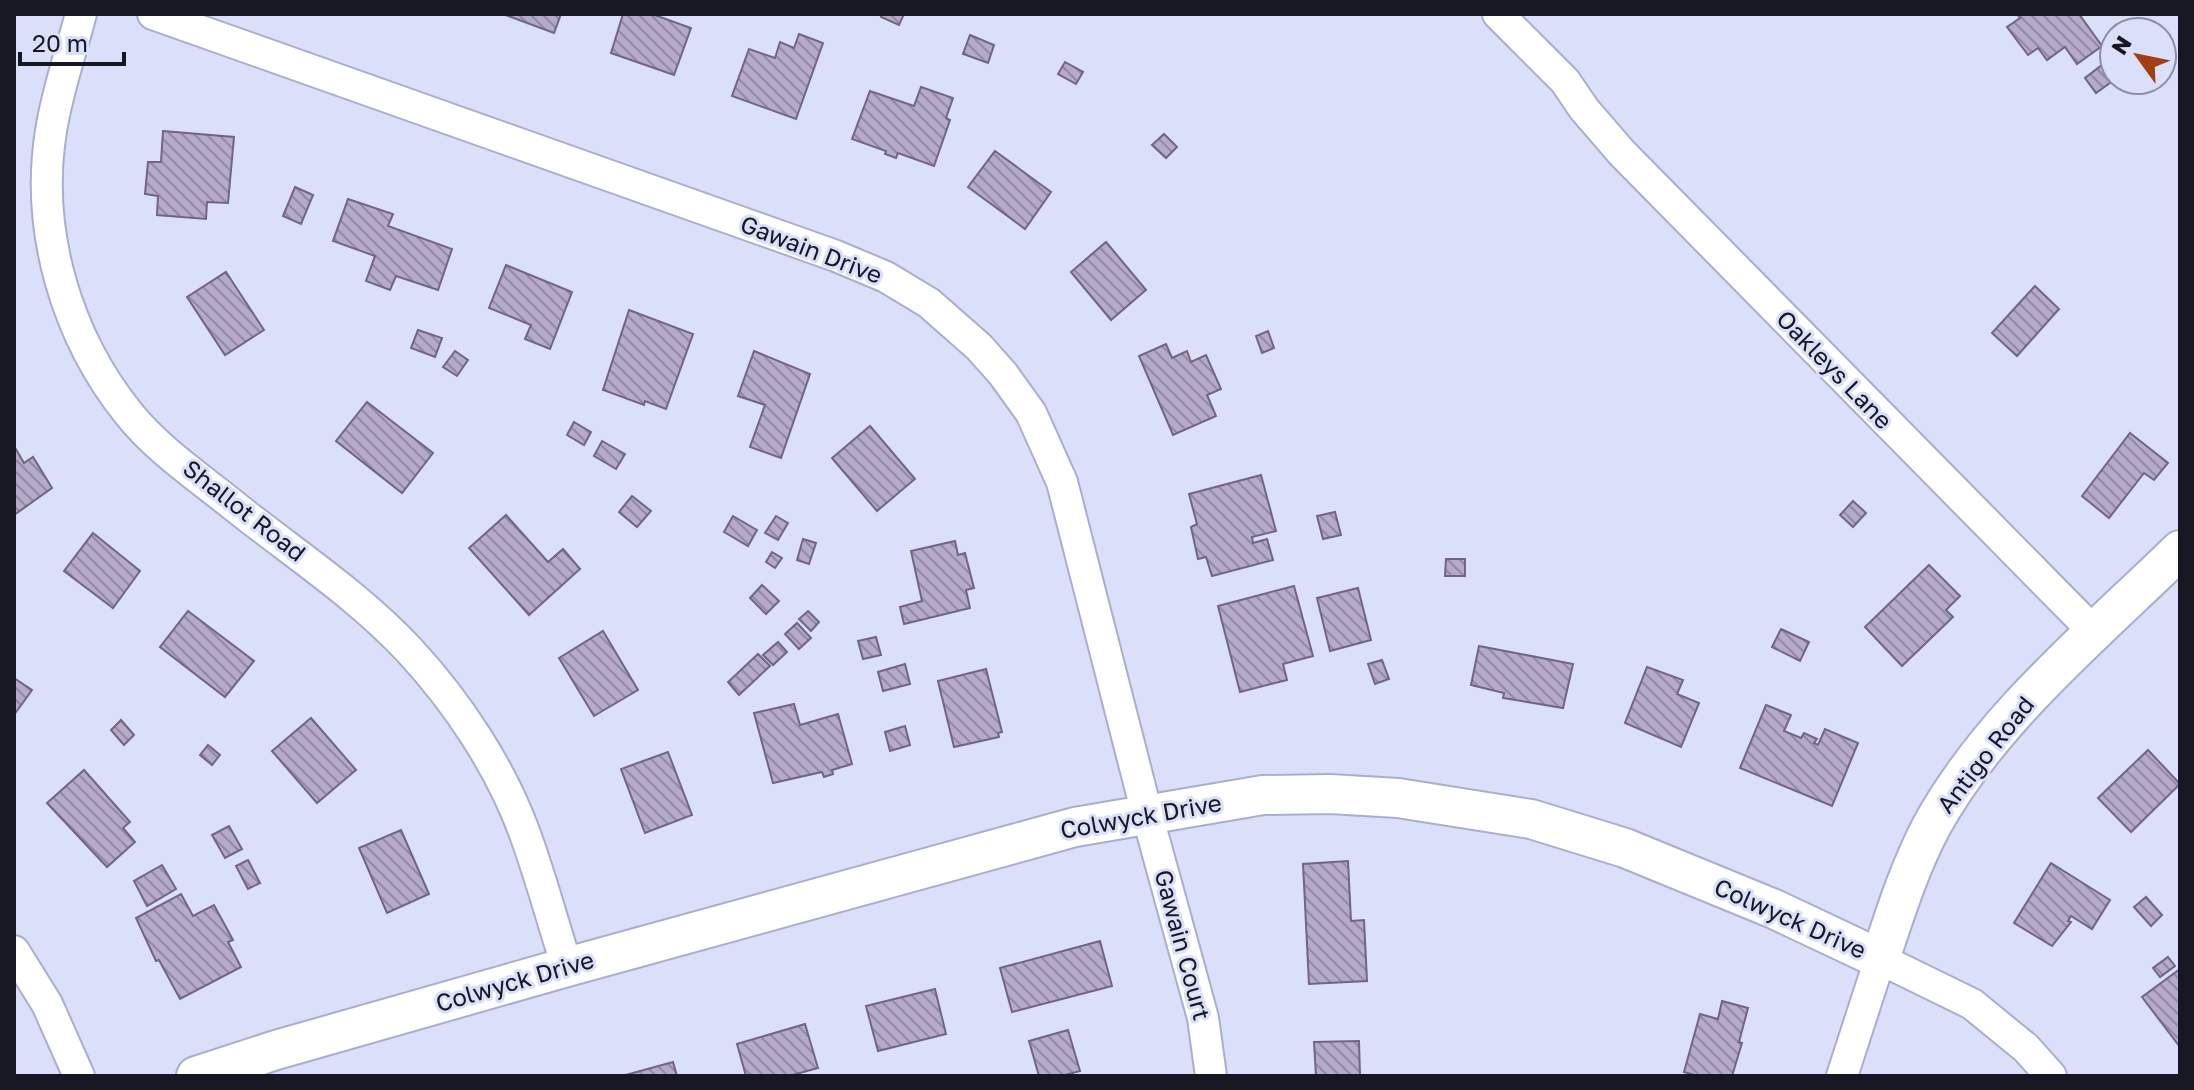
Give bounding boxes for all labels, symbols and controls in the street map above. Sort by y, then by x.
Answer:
scale bar [20,16,124,66]
north arrow [2098,16,2178,96]
text: 20 m [32,28,88,57]
text: N [2105,30,2137,59]
street label: Gawain Drive [737,208,886,289]
street label: Oakleys Lane [1771,303,1899,434]
street label: Shallot Road [178,453,312,567]
street label: Antigo Road [1930,690,2040,818]
street label: Colwyck Drive [1058,787,1224,844]
street label: Gawain Court [1149,866,1217,1023]
street label: Colwyck Drive [1710,871,1871,964]
street label: Colwyck Drive [432,944,597,1017]

